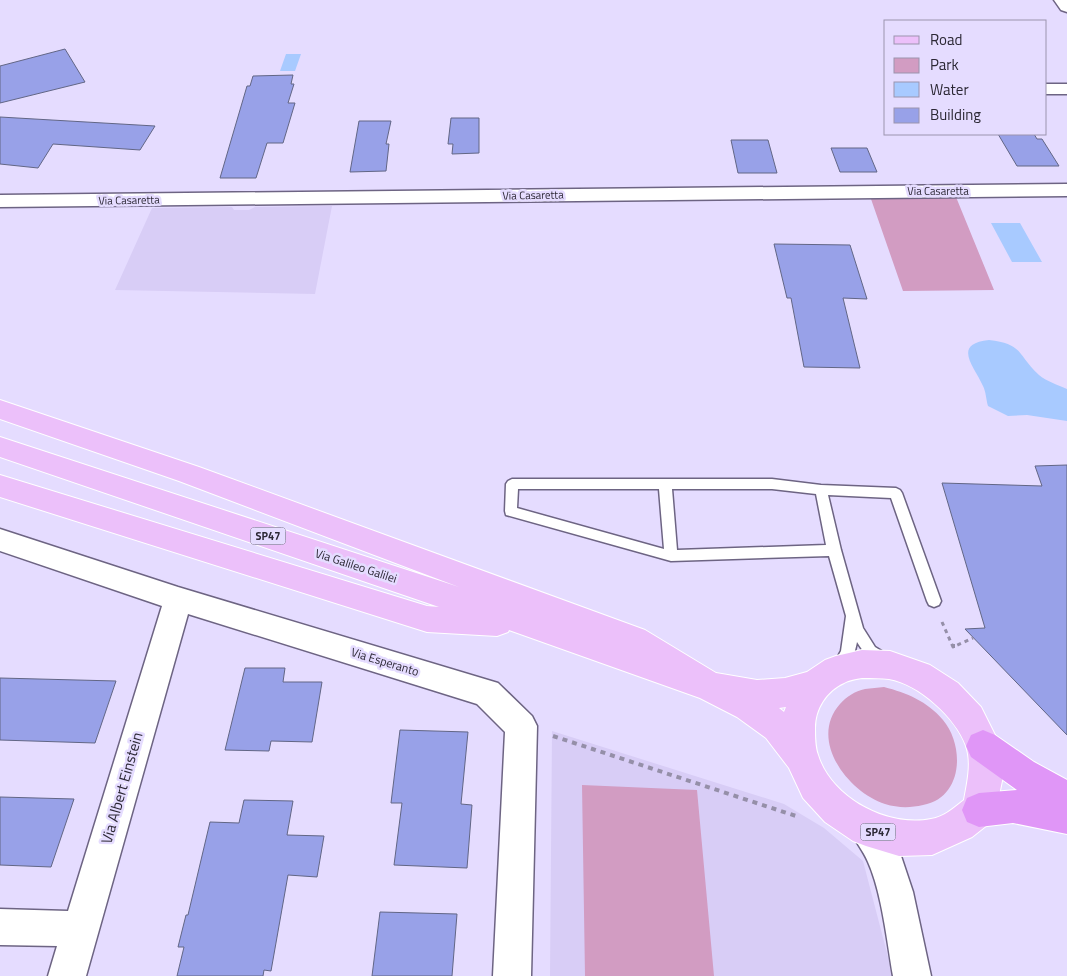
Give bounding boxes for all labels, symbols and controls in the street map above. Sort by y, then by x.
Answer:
legend [884,20,1047,135]
text: Road [930,28,962,51]
text: Park [930,53,959,76]
text: Water [930,78,969,101]
text: Building [930,103,981,126]
street label: Via Casaretta [907,183,969,199]
street label: Via Casaretta [502,186,564,204]
street label: Via Casaretta [98,191,160,209]
road number: SP47 [250,528,286,544]
street label: Via Galileo Galilei [313,543,400,588]
street label: Via Esperanto [349,642,421,681]
street label: Via Albert Einstein [95,729,148,846]
road number: SP47 [860,824,896,840]

